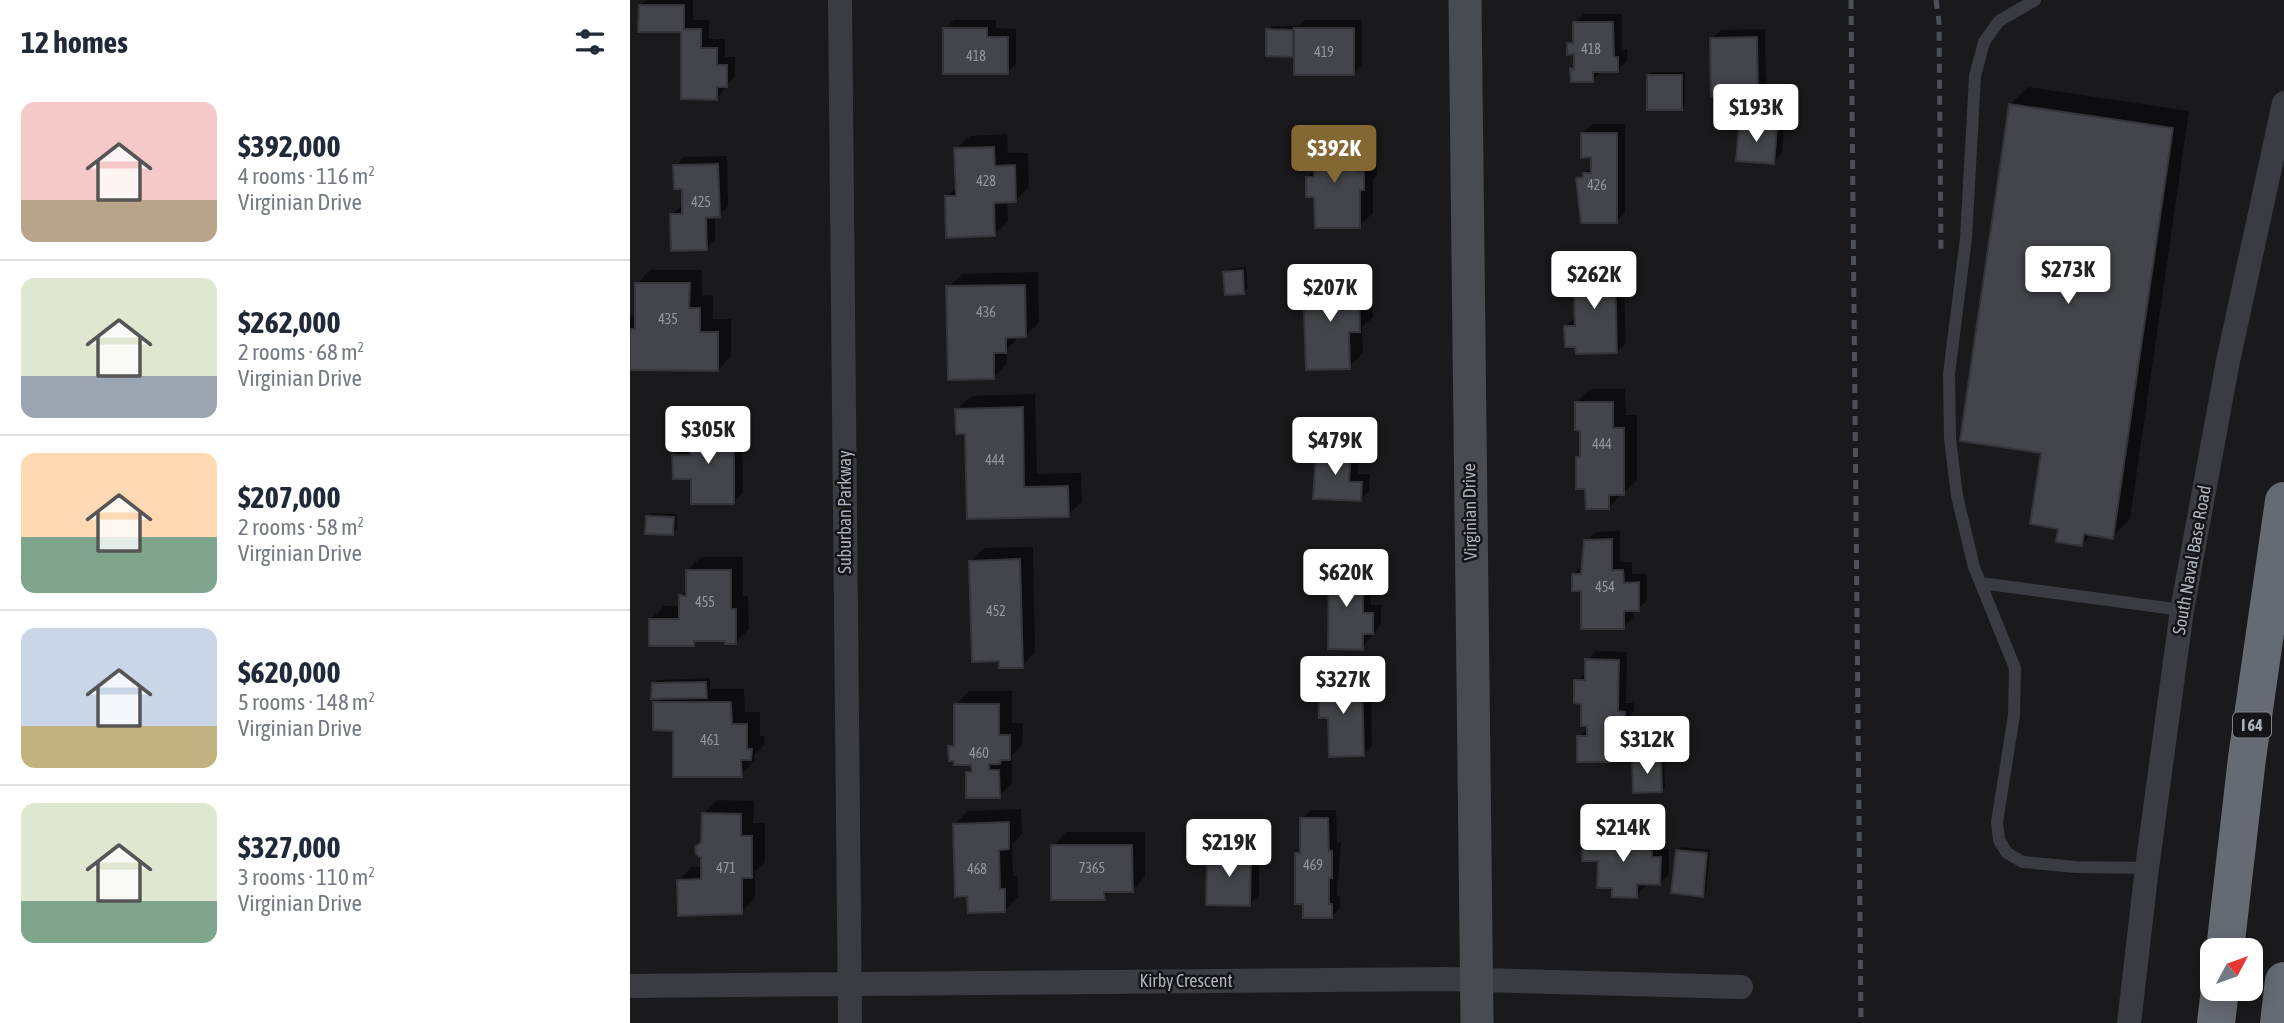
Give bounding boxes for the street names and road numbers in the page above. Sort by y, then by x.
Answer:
street label: Suburban Parkway [834,450,855,574]
street label: Virginian Drive [1458,463,1481,561]
street label: South Naval Base Road [2168,484,2215,636]
road number: I 64 [2233,712,2271,738]
street label: Kirby Crescent [1139,970,1233,991]

